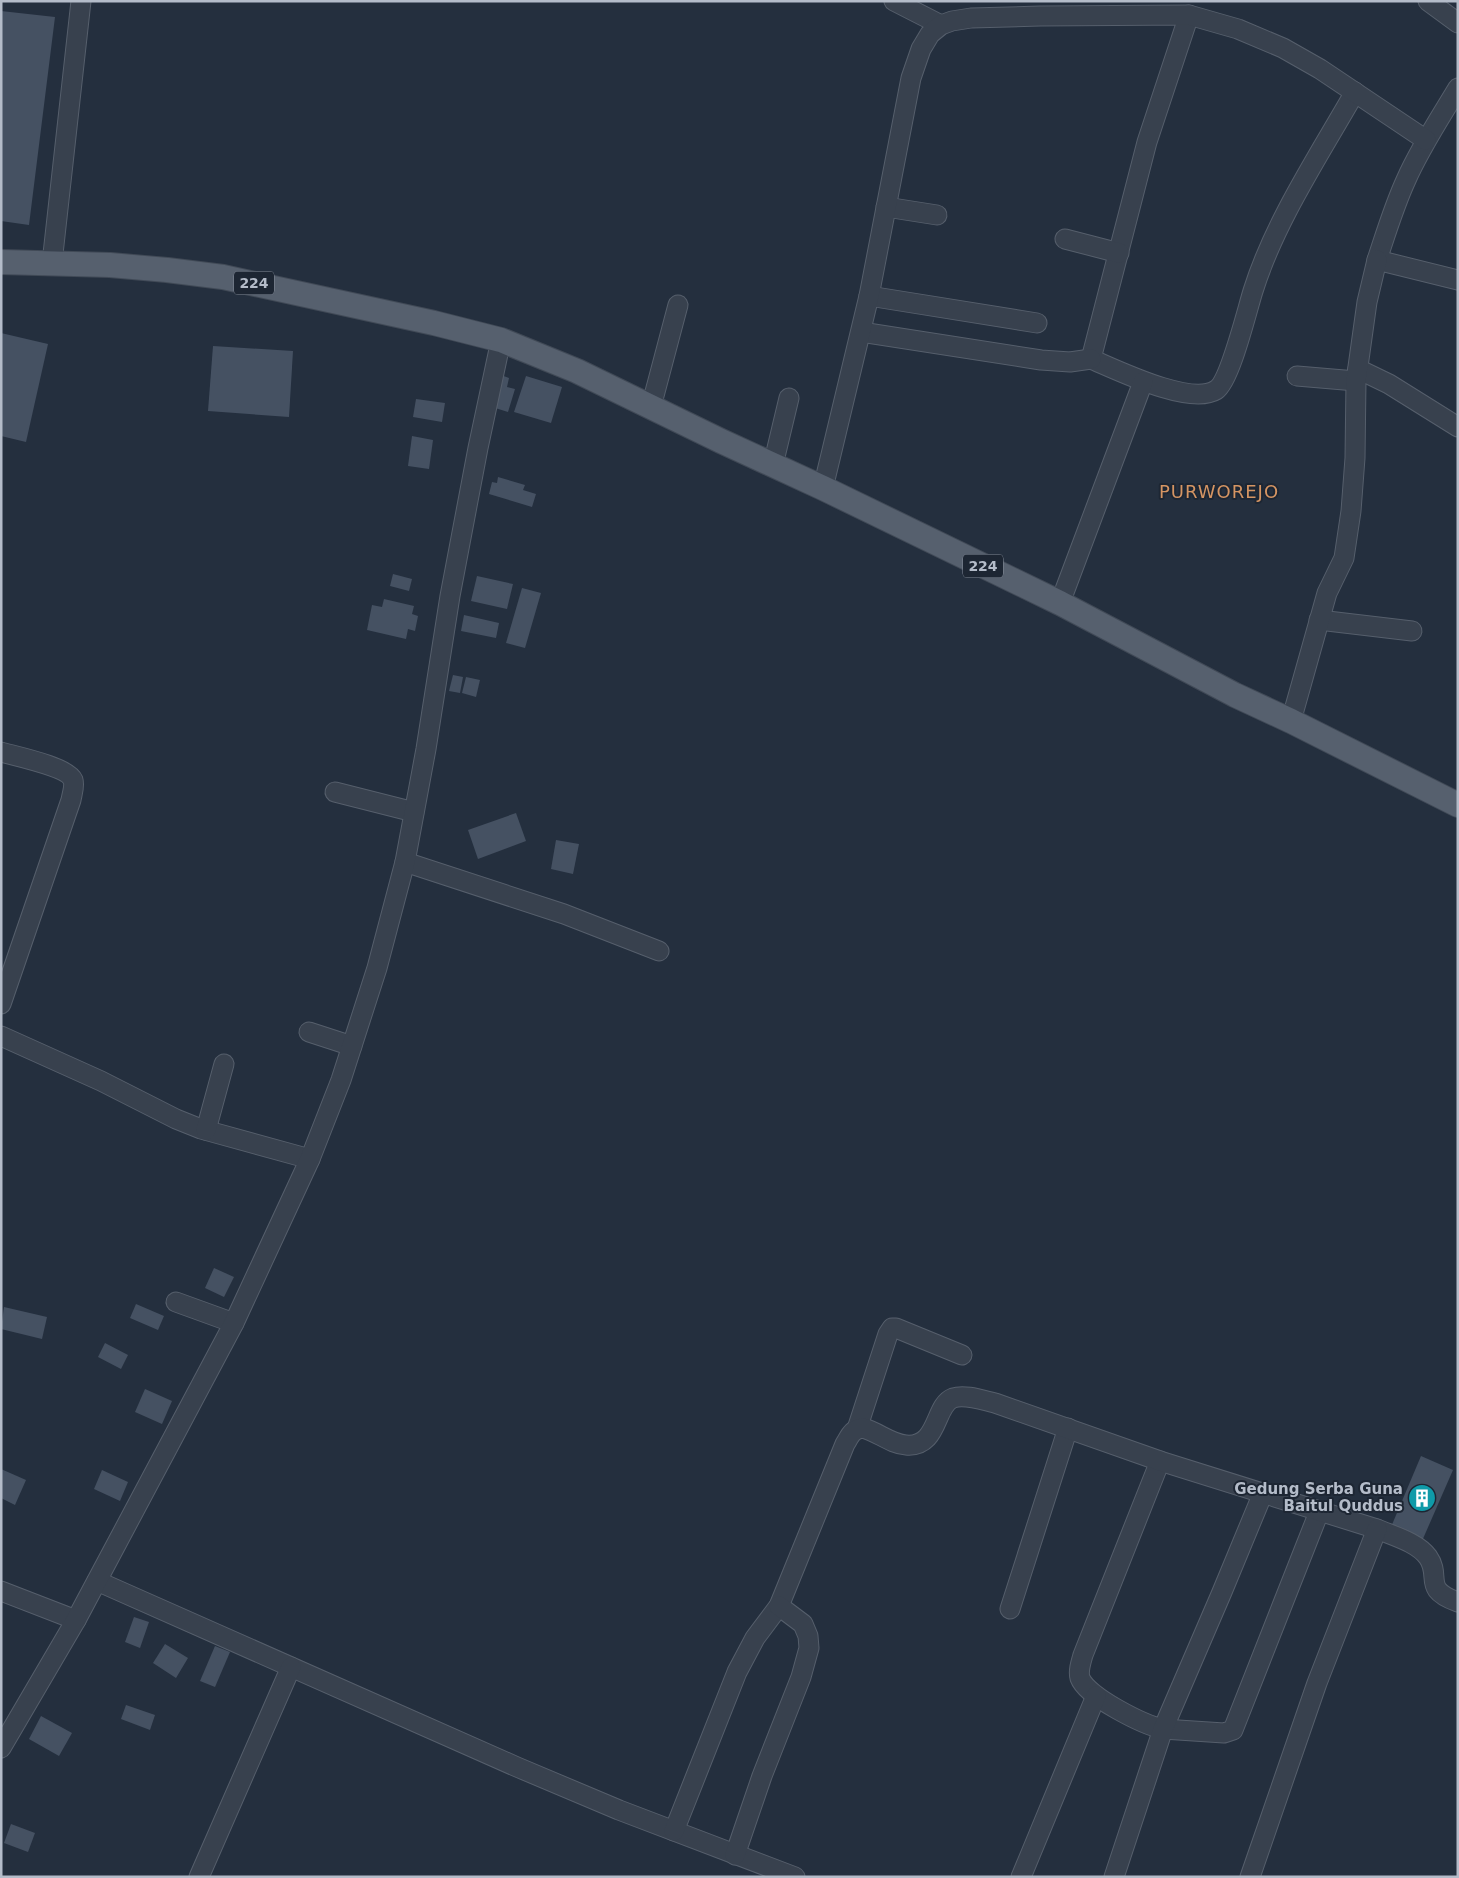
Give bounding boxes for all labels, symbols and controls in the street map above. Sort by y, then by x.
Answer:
road number: 224 [234,272,274,294]
district label: PURWOREJO [1159,481,1279,502]
road number: 224 [963,554,1003,578]
place label: Gedung Serba Guna Baitul Quddus [1234,1480,1403,1515]
building icon: Gedung Serba Guna Baitul Quddus [1407,1483,1437,1513]

